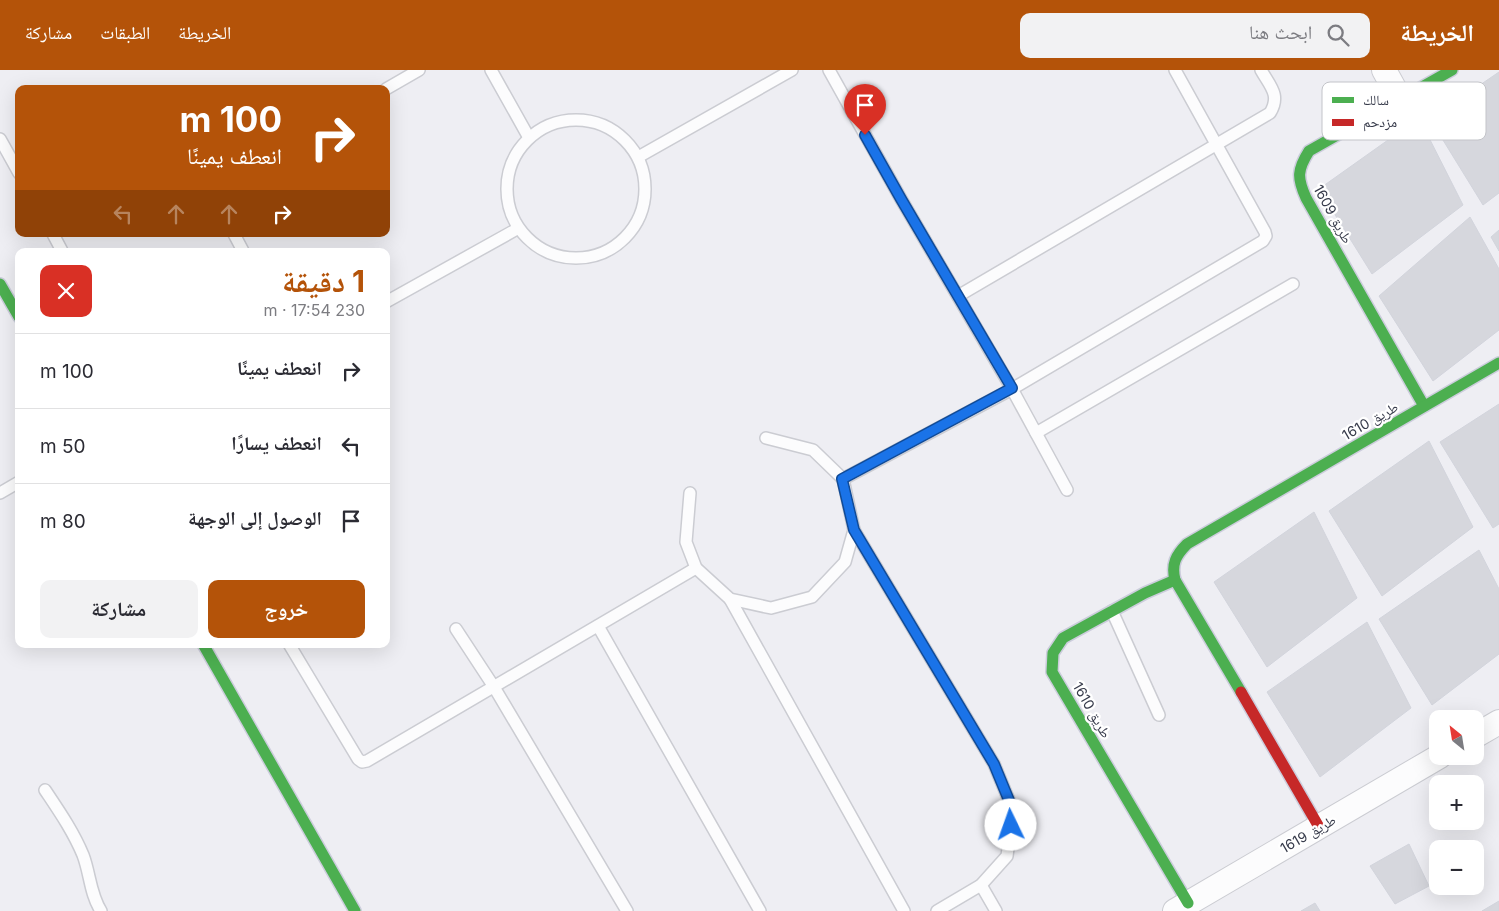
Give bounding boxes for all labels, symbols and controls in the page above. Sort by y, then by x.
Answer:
search box [1020,13,1370,58]
text: الخريطة [1400,18,1474,47]
text: ابحث هنا [1249,21,1312,44]
icon: search [1324,21,1352,49]
text: مشاركة [25,22,72,43]
text: الطبقات [100,22,150,43]
text: الخريطة [178,22,231,43]
legend [1322,82,1486,140]
pin [844,84,886,135]
icon: arrive [851,91,879,119]
text: سالك [1363,91,1389,108]
text: 100 m [179,98,282,140]
icon: right [300,105,365,170]
text: مزدحم [1363,113,1397,132]
text: انعطف يمينًا [187,143,282,169]
street label: طريق 1609 [1309,181,1357,247]
icon: left [109,200,137,228]
icon: ahead [162,200,190,228]
icon: ahead [215,200,243,228]
icon: right [268,200,296,228]
text: 1 دقيقة [282,263,365,299]
button: close [40,265,92,317]
text: 230 m · 17:54 [263,300,365,320]
text: انعطف يمينًا [237,357,322,380]
icon: right [337,357,365,385]
text: 100 m [40,360,94,383]
street label: طريق 1610 [1339,398,1402,445]
text: انعطف يسارًا [231,432,322,455]
icon: left [337,432,365,460]
text: 50 m [40,435,86,458]
text: الوصول إلى الوجهة [188,507,322,530]
icon: arrive [337,507,365,535]
text: 80 m [40,510,86,533]
button: مشاركة [40,580,198,638]
button: خروج [208,580,365,638]
street label: طريق 1610 [1068,679,1115,742]
north arrow [1429,710,1484,765]
map controls [1429,710,1484,895]
button: + [1429,775,1484,830]
position arrow [984,798,1036,850]
street label: طريق 1619 [1277,811,1340,858]
button: − [1429,840,1484,895]

